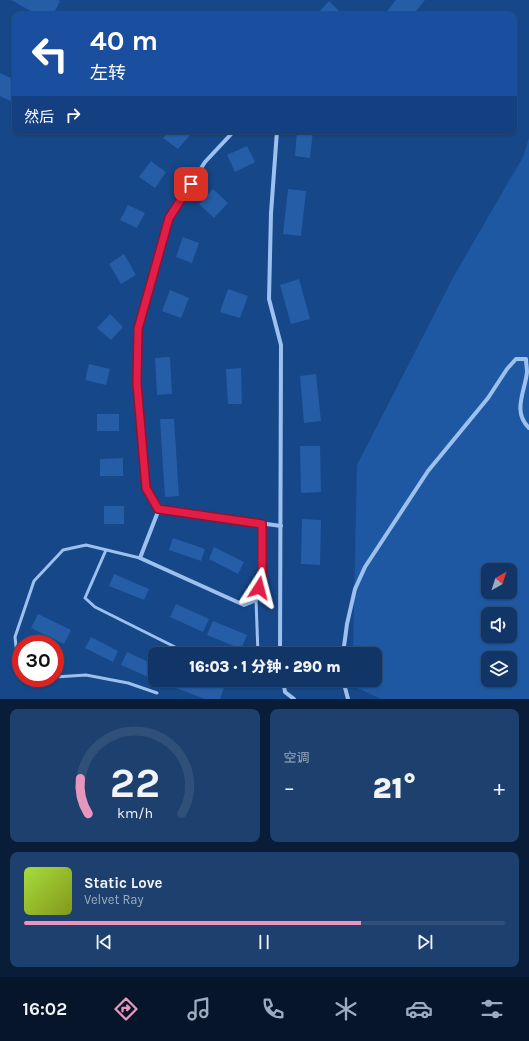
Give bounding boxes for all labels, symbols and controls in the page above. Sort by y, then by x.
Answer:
text: 40 m [90,24,158,57]
icon: left [24,28,76,80]
text: 左转 [90,62,126,84]
icon: right [62,104,84,126]
text: 然后 [24,108,54,126]
pin [174,167,208,201]
icon: arrive [180,173,202,195]
north arrow [481,563,517,599]
map controls [481,563,517,687]
position arrow [238,567,280,609]
button: sound [481,607,517,643]
speed limit sign: 30 [12,635,64,687]
button: layers [481,651,517,687]
text: 16:03 · 1 分钟 · 290 m [189,658,341,676]
text: 空调 [284,750,310,765]
text: 22 [110,758,160,806]
text: 21° [372,770,416,806]
text: − [284,775,295,801]
text: + [493,775,505,801]
text: km/h [117,804,153,821]
text: Static Love [84,874,162,892]
text: Velvet Ray [84,892,144,907]
icon: previous [93,931,115,953]
icon: pause [253,931,275,953]
icon: next [414,931,436,953]
icon: directions [112,995,140,1023]
icon: music [185,995,213,1023]
icon: phone [259,995,287,1023]
icon: climate [332,995,360,1023]
icon: car [405,995,433,1023]
icon: filters [478,995,506,1023]
text: 16:02 [23,998,67,1020]

